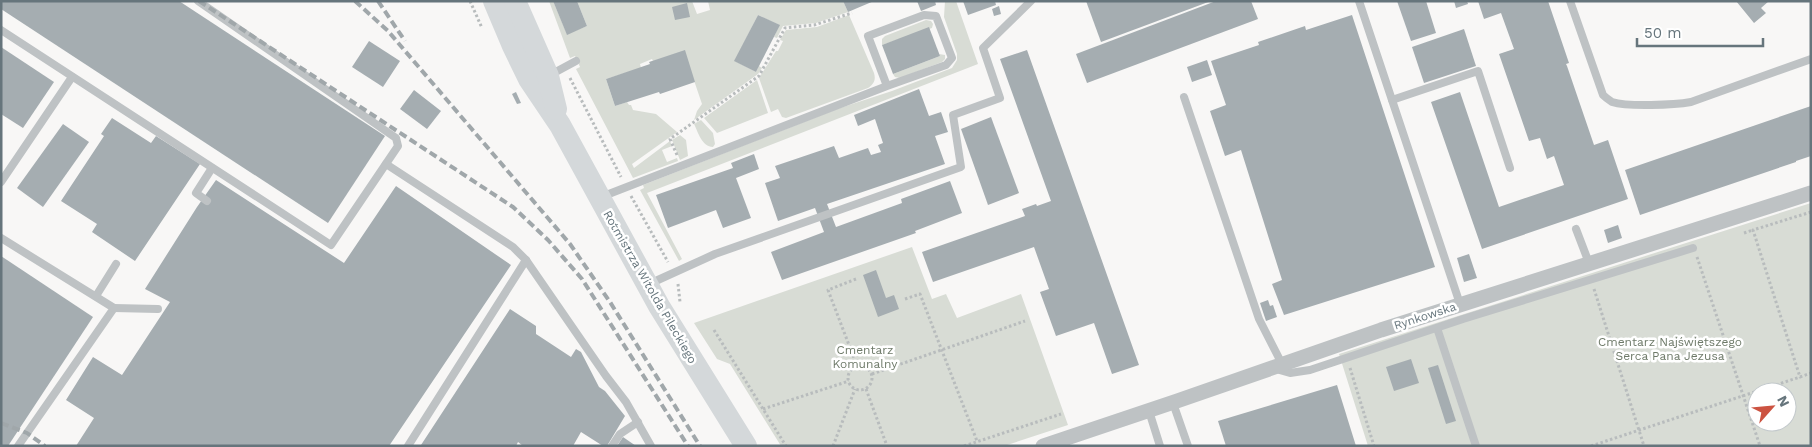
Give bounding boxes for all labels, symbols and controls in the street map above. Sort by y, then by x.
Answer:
scale bar [1637,15,1763,47]
text: 50 m [1644,24,1681,42]
street label: Rotmistrza Witolda Pileckiego [600,208,700,366]
street label: Rynkowska [1392,299,1458,333]
park label: Cmentarz Najświętszego Serca Pana Jezusa [1598,335,1742,363]
park label: Cmentarz Komunalny [833,343,898,371]
north arrow [1747,382,1797,432]
text: N [1774,393,1793,409]

